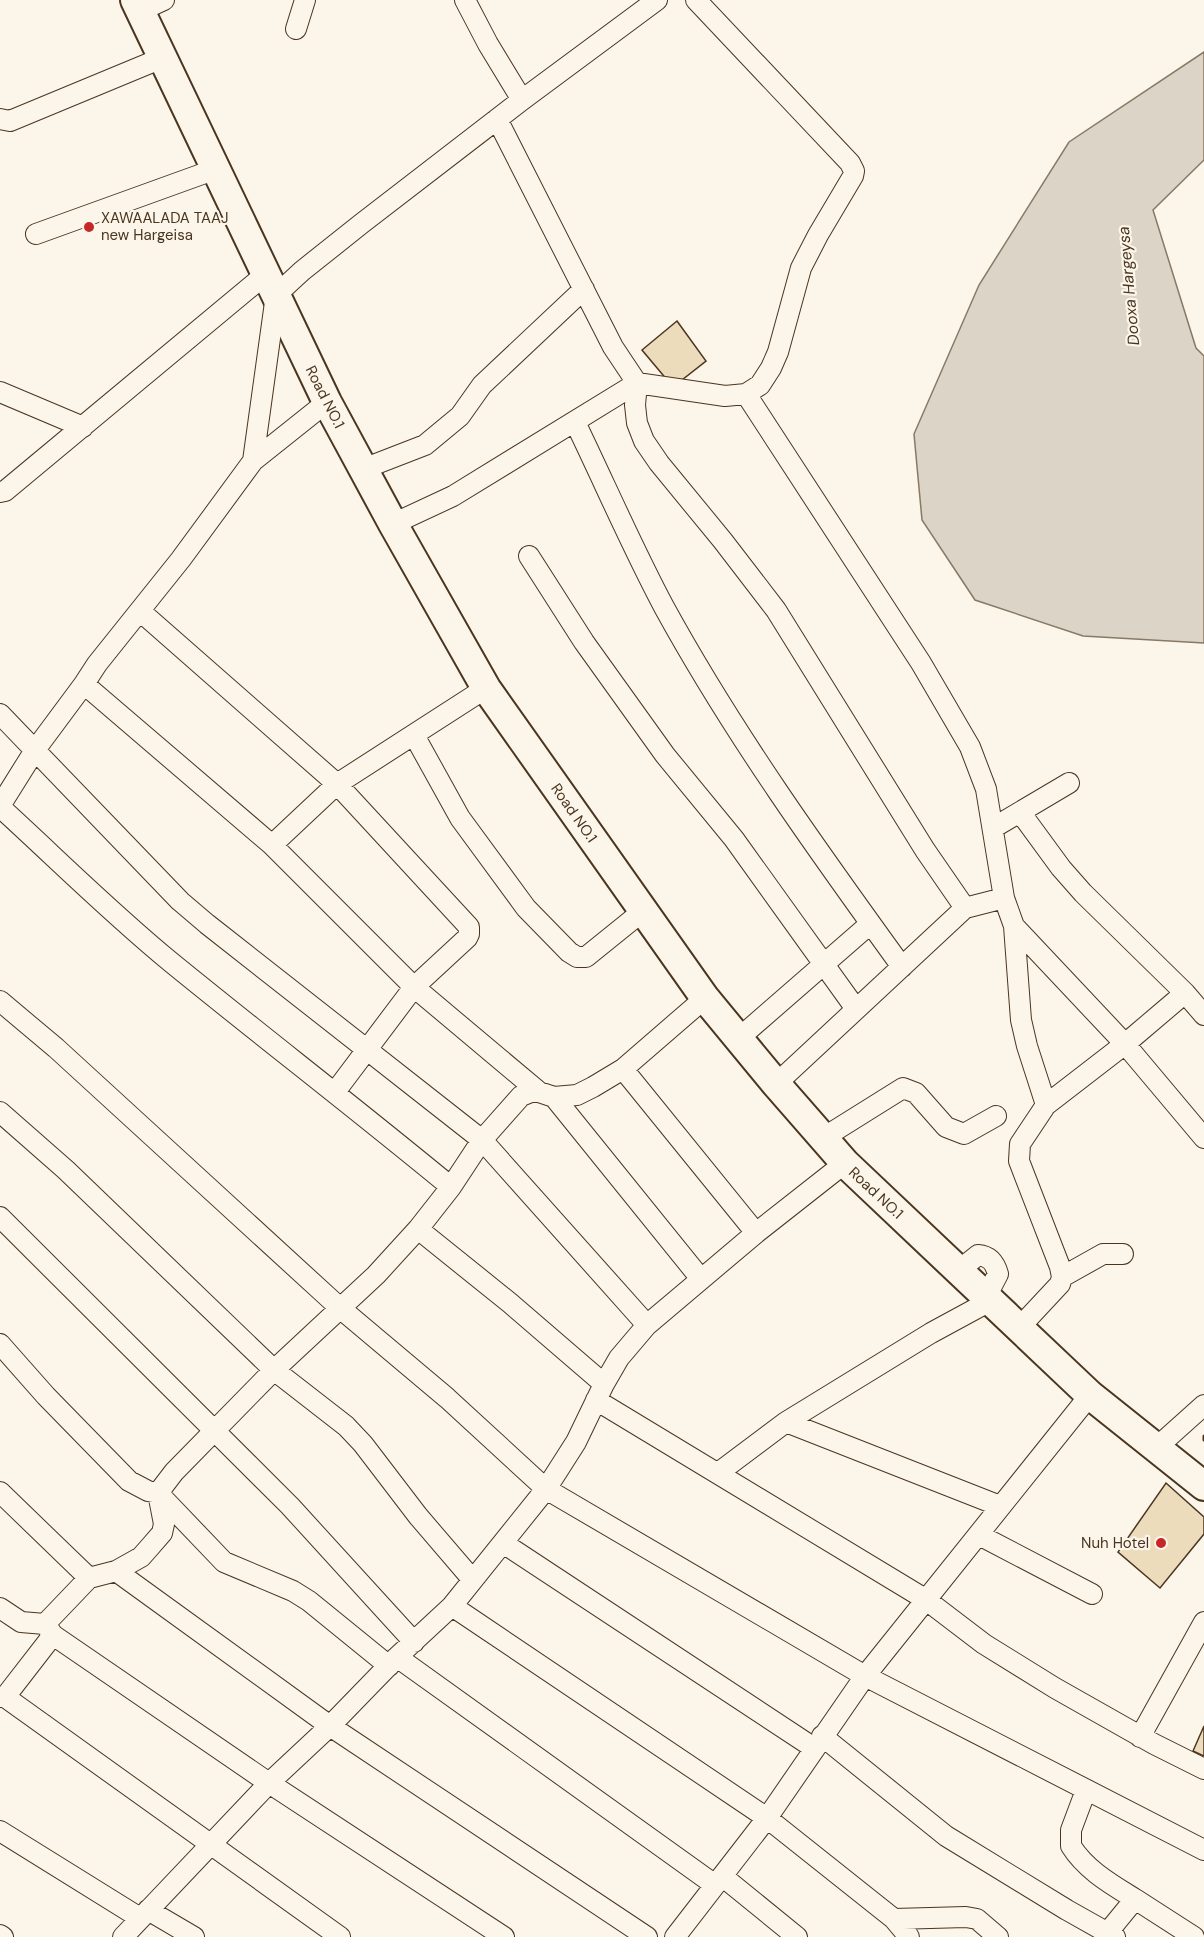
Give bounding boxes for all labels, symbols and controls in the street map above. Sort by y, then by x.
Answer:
place label: XAWAALADA TAAJ new Hargeisa [101,208,228,245]
marker: XAWAALADA TAAJ new Hargeisa [82,220,96,234]
water label: Dooxa Hargeysa [1113,225,1144,347]
street label: Road NO.1 [301,362,349,432]
street label: Road NO.1 [546,780,602,846]
street label: Road NO.1 [844,1163,908,1223]
place label: Nuh Hotel [1081,1533,1149,1553]
marker: Nuh Hotel [1154,1536,1168,1550]

